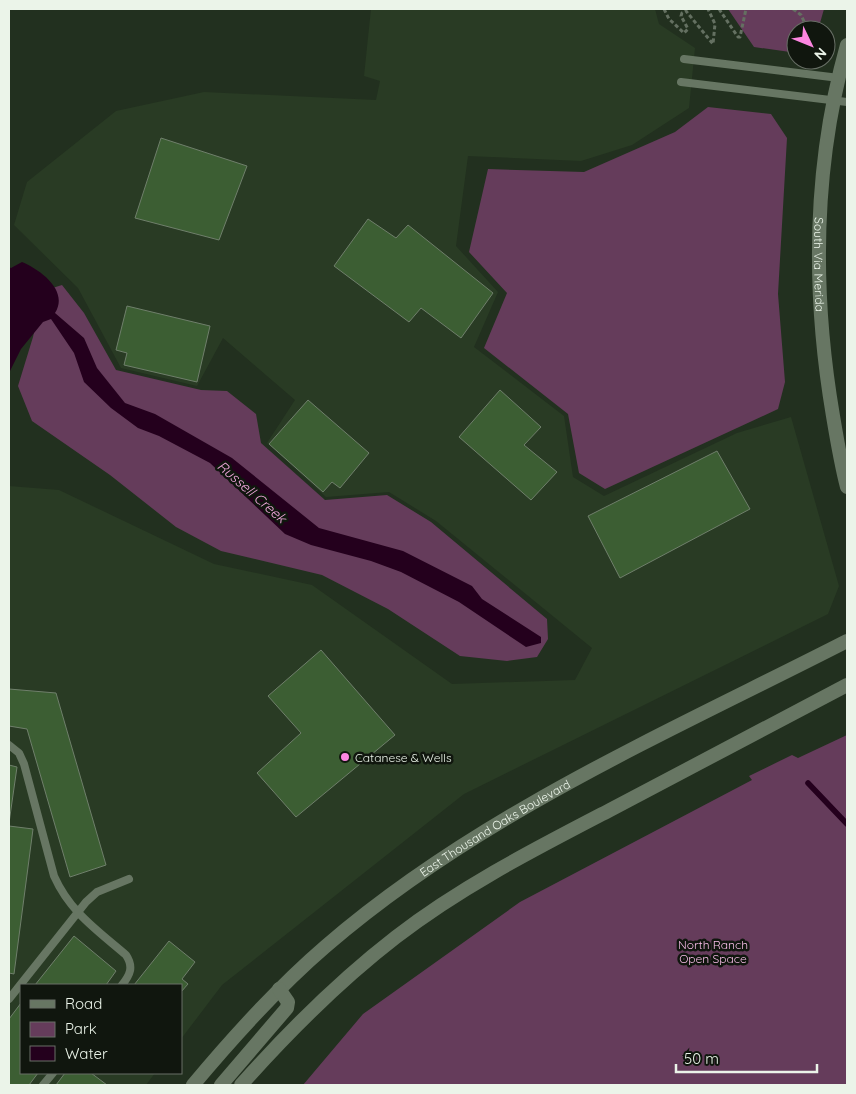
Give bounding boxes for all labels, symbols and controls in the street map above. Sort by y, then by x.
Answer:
north arrow [786,20,836,70]
text: N [810,44,831,64]
street label: South Via Merida [811,217,828,312]
water label: Russell Creek [214,457,292,528]
place label: Catanese & Wells [355,750,452,765]
marker: Catanese & Wells [339,751,351,763]
street label: East Thousand Oaks Boulevard [416,776,573,879]
park label: North Ranch Open Space [678,937,748,966]
legend [20,984,182,1074]
text: Road [65,994,102,1013]
text: Park [65,1019,97,1038]
scale bar [676,1042,817,1074]
text: Water [65,1044,108,1063]
text: 50 m [684,1049,719,1068]

